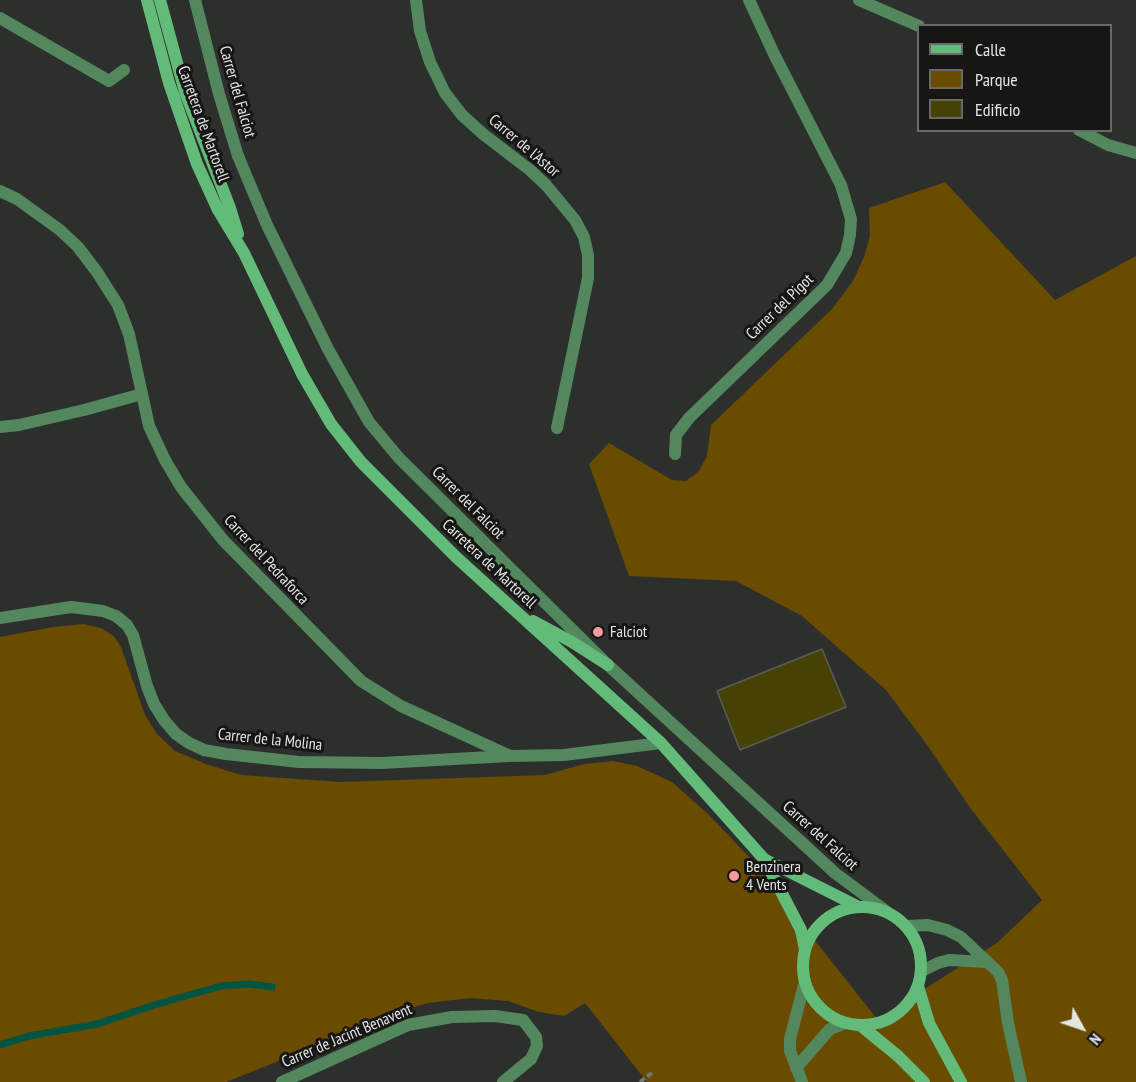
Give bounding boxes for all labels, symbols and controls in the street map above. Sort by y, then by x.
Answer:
legend [917,24,1112,132]
text: Calle [975,38,1006,61]
street label: Carrer del Falciot [215,44,259,140]
street label: Carretera de Martorell [173,63,233,185]
text: Parque [975,68,1018,91]
text: Edificio [975,98,1020,121]
street label: Carrer de l'Astor [484,111,564,181]
street label: Carrer del Pigot [742,270,818,344]
street label: Carrer del Falciot [428,463,508,543]
street label: Carrer del Pedraforca [219,511,313,609]
street label: Carretera de Martorell [438,515,540,613]
place label: Falciot [610,622,647,642]
marker: Falciot [591,625,605,639]
street label: Carrer de la Molina [217,725,323,755]
street label: Carrer del Falciot [778,797,862,875]
place label: Benzinera 4 Vents [746,857,801,895]
marker: Benzinera 4 Vents [727,869,741,883]
north arrow [1052,998,1112,1058]
street label: Carrer de Jacint Benavent [279,1000,415,1072]
text: N [1085,1030,1106,1049]

